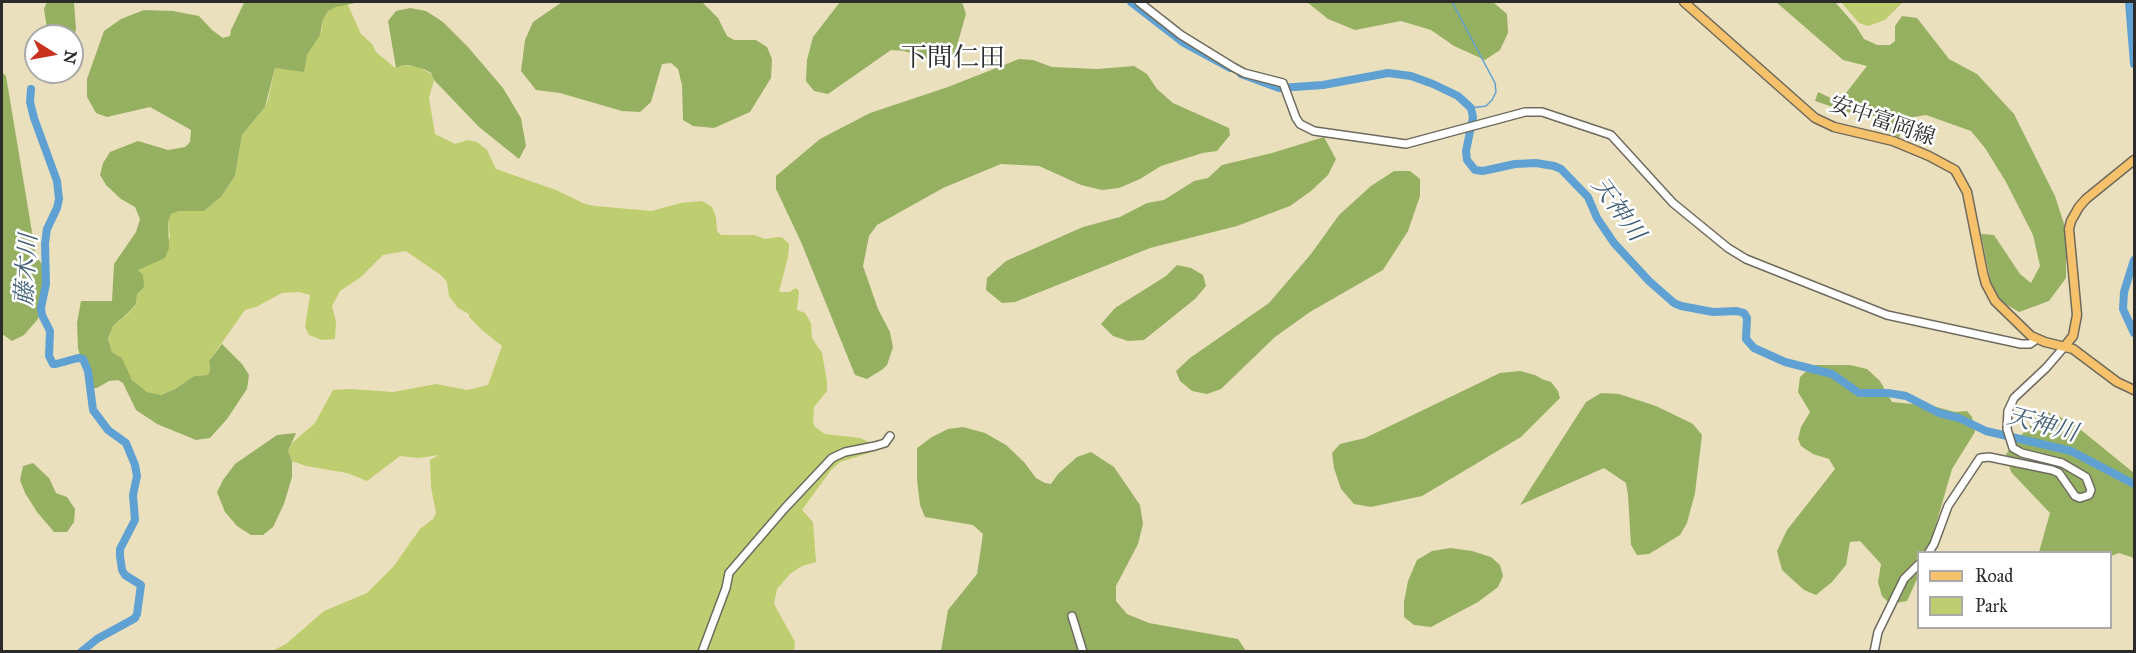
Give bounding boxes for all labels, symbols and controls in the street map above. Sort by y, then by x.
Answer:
north arrow [24,24,84,84]
district label: 下間仁田 [901,44,1005,76]
text: N [60,49,81,66]
street label: 安中富岡線 [1826,92,1938,152]
water label: 天神川 [1584,172,1650,248]
water label: 藤木川 [11,233,45,307]
water label: 天神川 [2003,403,2081,449]
legend [1917,551,2112,629]
text: Road [1975,565,2013,587]
text: Park [1975,595,2008,617]

